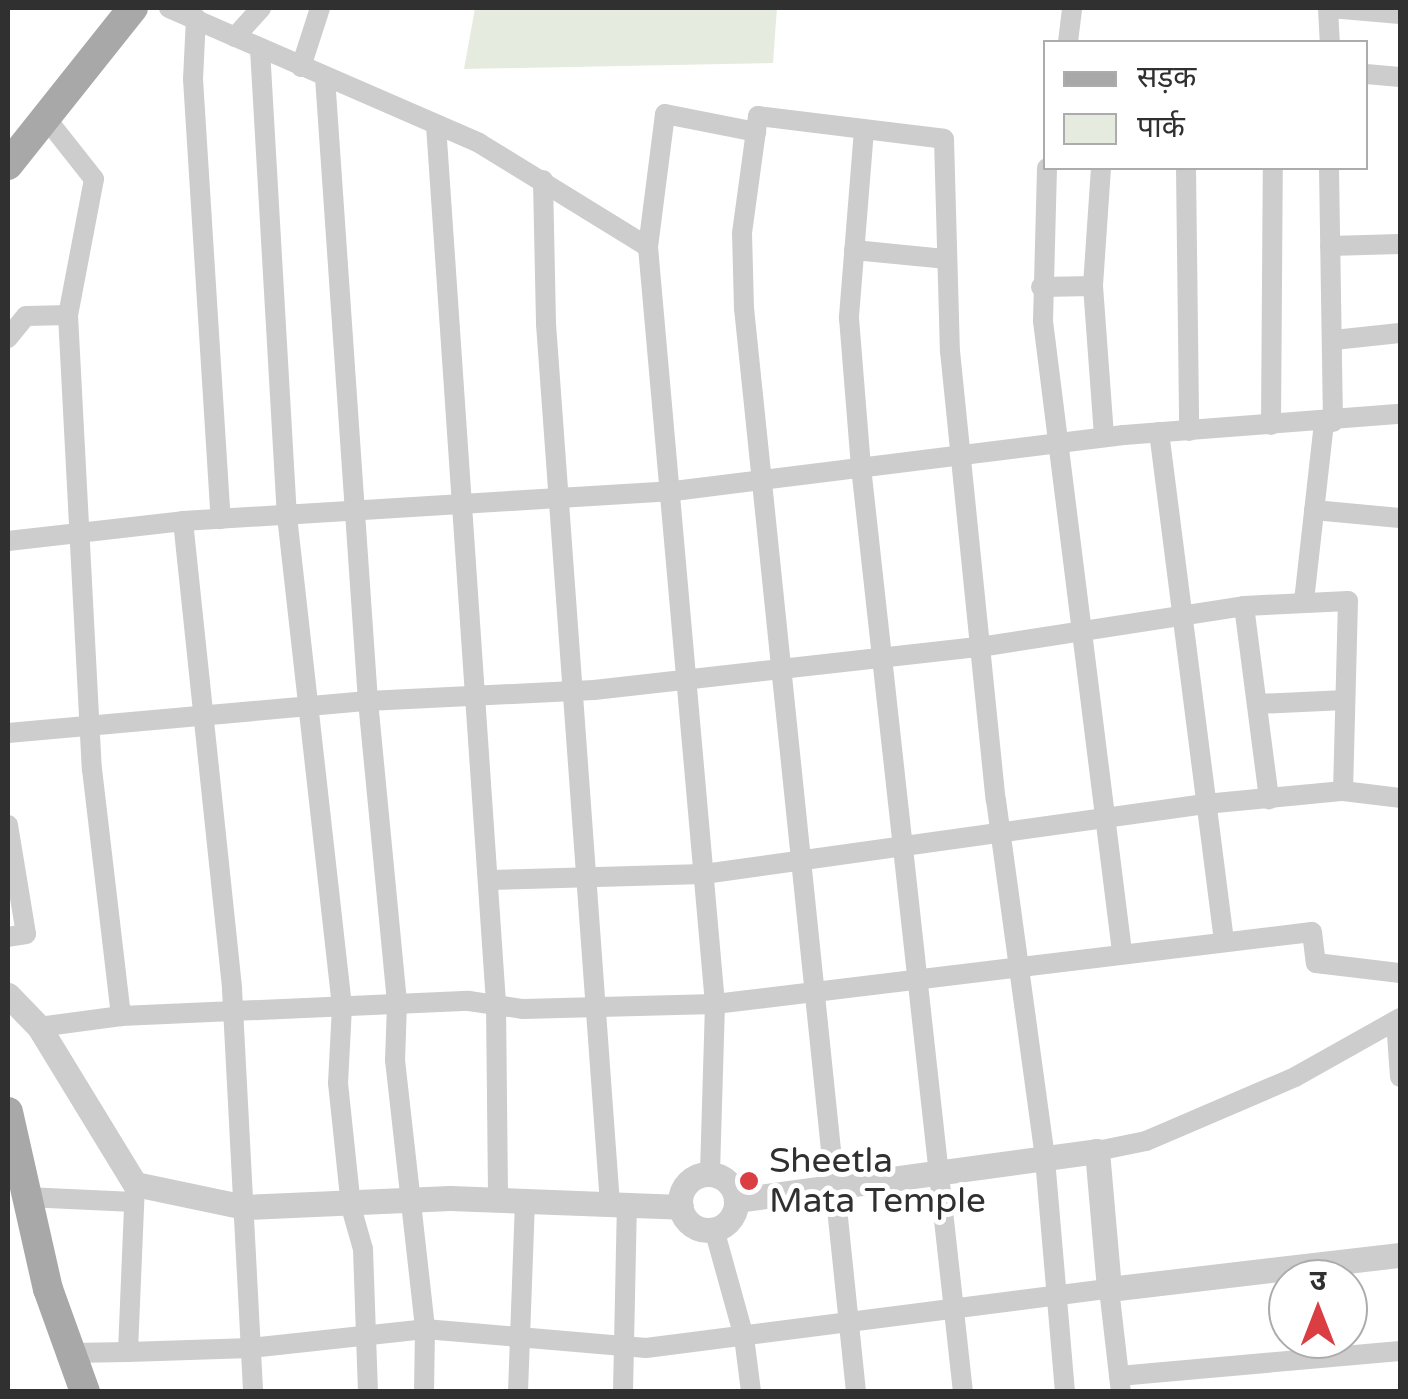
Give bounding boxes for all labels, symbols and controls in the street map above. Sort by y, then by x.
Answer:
legend [1043,40,1368,170]
text: सड़क [1137,59,1196,96]
text: पार्क [1137,109,1185,146]
place label: Sheetla Mata Temple [769,1140,986,1222]
marker: Sheetla Mata Temple [738,1170,760,1192]
north arrow [1268,1259,1368,1359]
text: उ [1310,1264,1326,1298]

